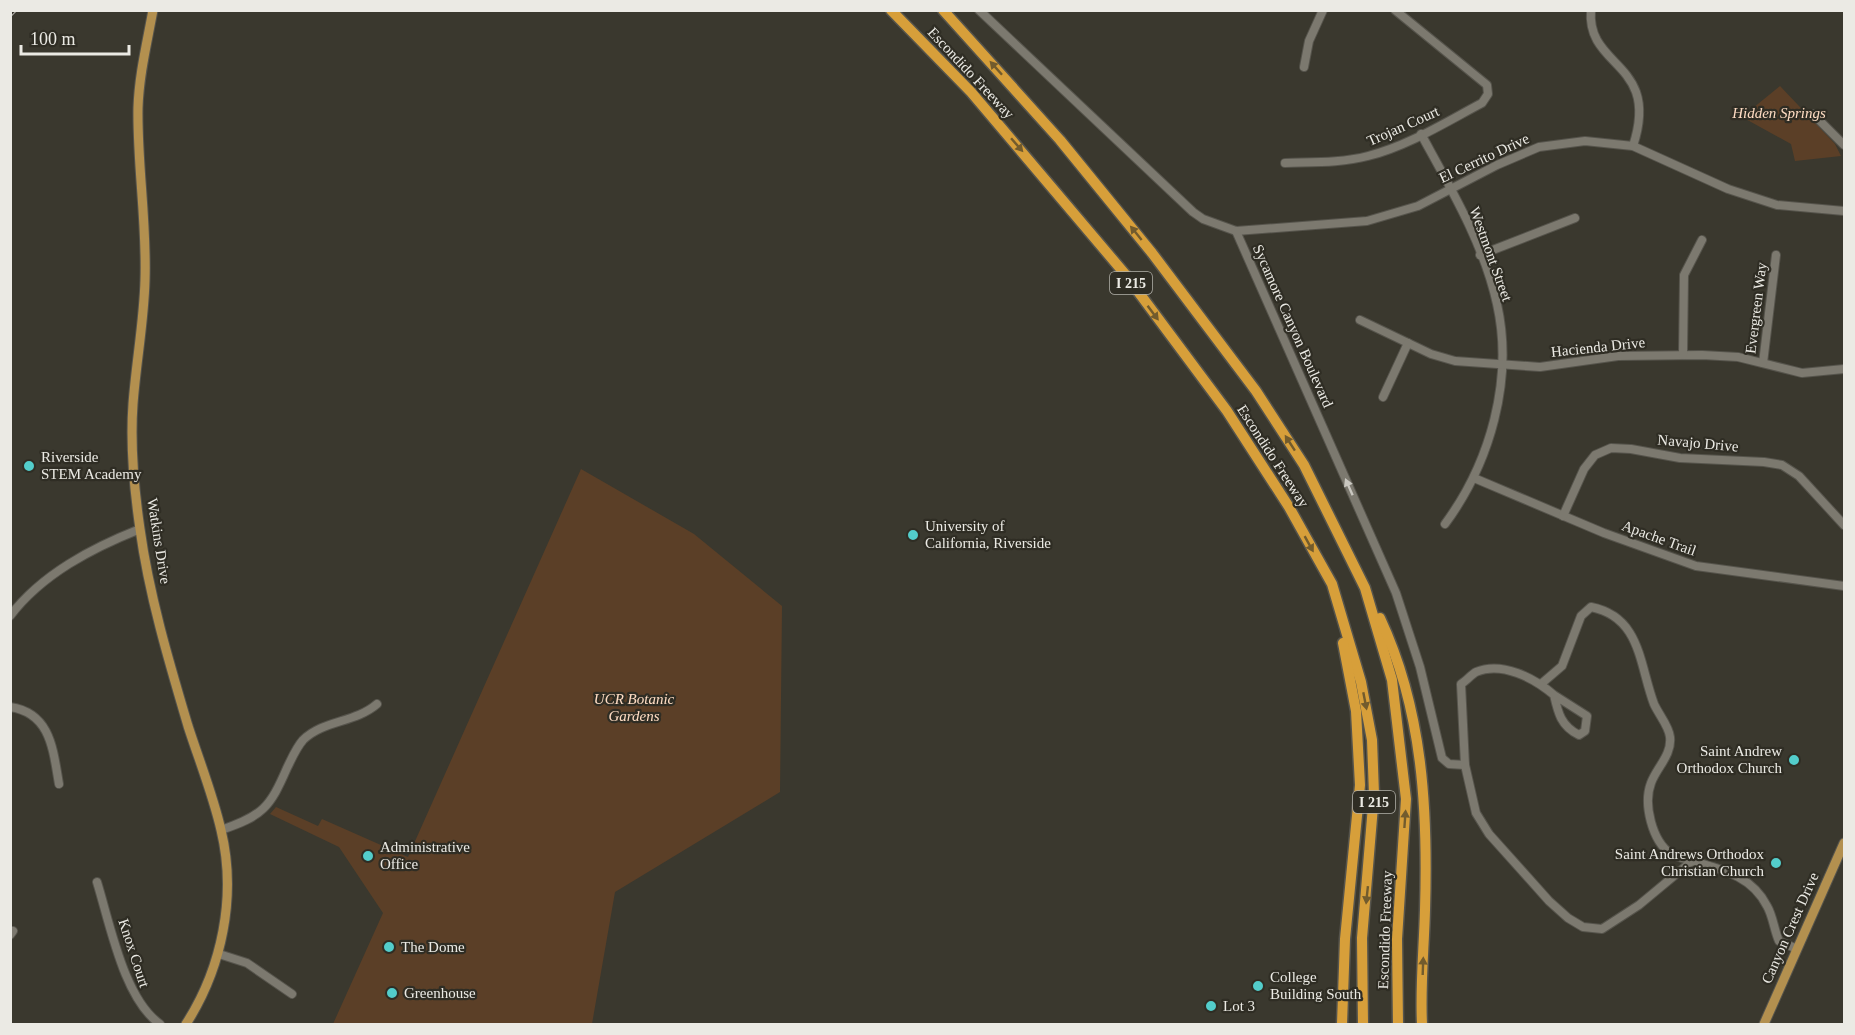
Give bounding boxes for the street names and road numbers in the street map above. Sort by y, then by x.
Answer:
street label: Escondido Freeway [925,24,1018,122]
street label: Trojan Court [1364,103,1442,149]
street label: El Cerrito Drive [1436,130,1532,186]
street label: Westmont Street [1467,205,1516,304]
street label: Sycamore Canyon Boulevard [1250,242,1336,410]
street label: Evergreen Way [1742,261,1770,355]
road number: I 215 [1110,272,1152,294]
street label: Hacienda Drive [1550,334,1646,360]
street label: Escondido Freeway [1234,402,1312,511]
street label: Navajo Drive [1657,431,1739,455]
street label: Watkins Drive [144,497,174,585]
street label: Apache Trail [1620,517,1698,559]
road number: I 215 [1353,791,1395,813]
street label: Escondido Freeway [1375,870,1395,990]
street label: Canyon Crest Drive [1758,870,1822,986]
street label: Knox Court [115,917,153,990]

